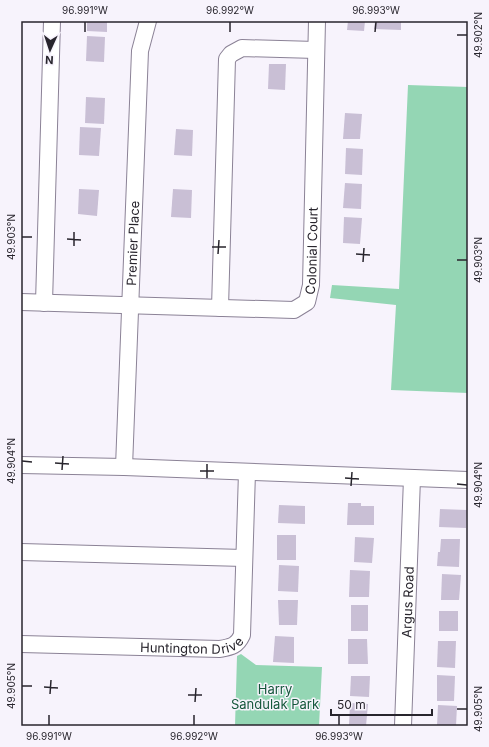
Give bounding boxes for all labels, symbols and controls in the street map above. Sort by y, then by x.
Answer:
text: 96.991°W [62,4,108,16]
text: 96.992°W [206,4,254,16]
text: 96.993°W [352,4,400,16]
text: 49.902°N [472,12,484,58]
north arrow [30,30,70,70]
text: N [45,53,54,67]
street label: Premier Place [123,200,142,286]
street label: Colonial Court [301,207,321,296]
text: 49.903°N [5,214,17,260]
text: 49.903°N [472,237,484,283]
text: 49.904°N [5,438,17,484]
text: 49.904°N [472,462,484,508]
street label: Argus Road [398,566,417,638]
street label: Huntington Drive [140,633,247,657]
text: 49.905°N [5,663,17,709]
park label: Harry Sandulak Park [231,681,319,712]
text: 49.905°N [472,686,484,732]
scale bar [331,691,432,717]
text: 50 m [337,697,366,712]
text: 96.991°W [26,730,72,742]
text: 96.992°W [170,730,218,742]
text: 96.993°W [315,730,363,742]

